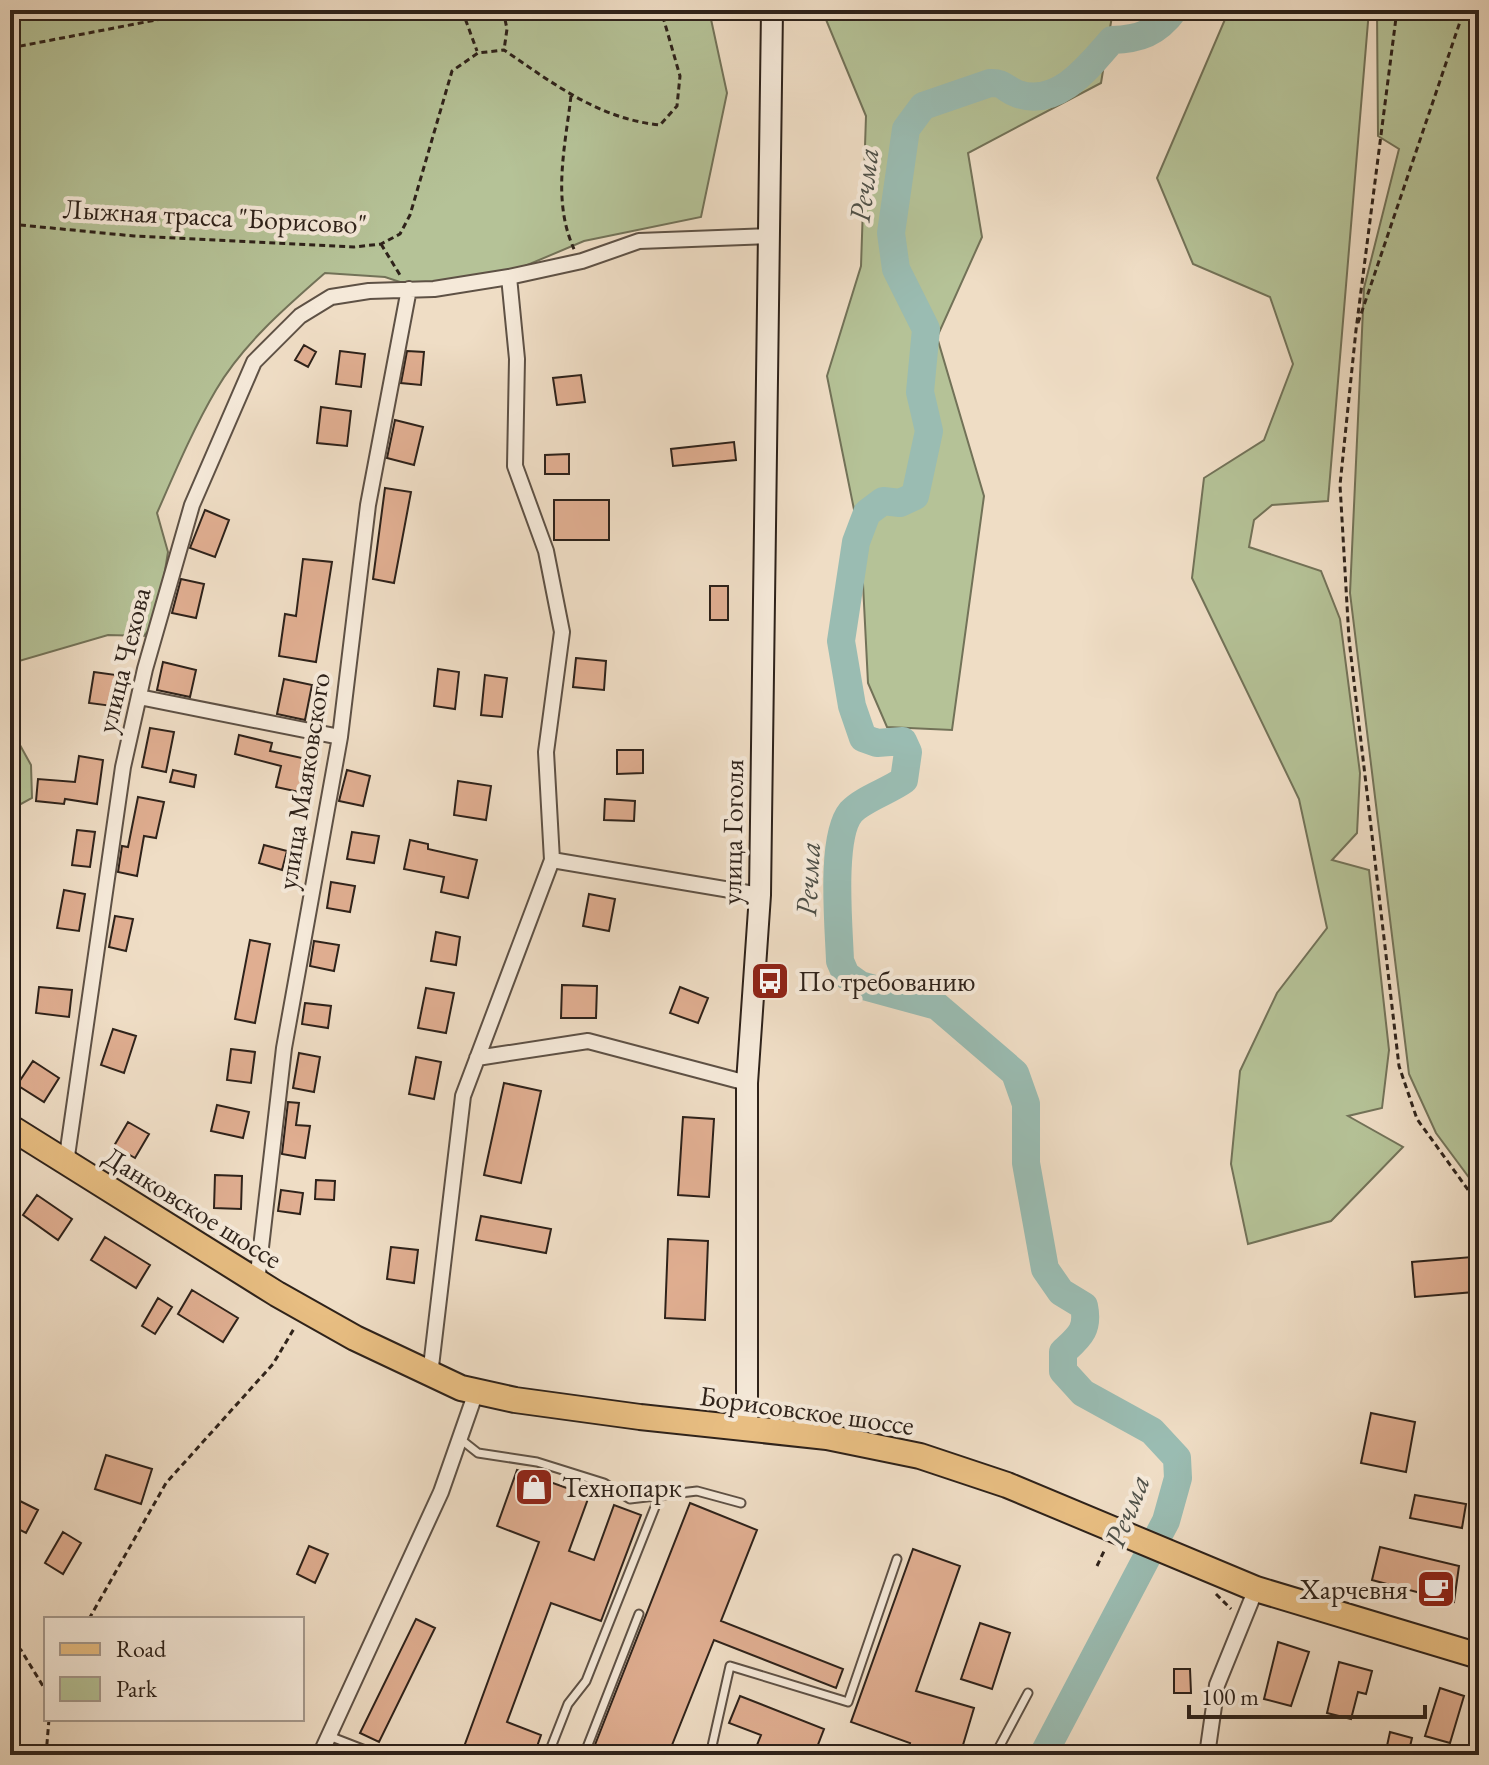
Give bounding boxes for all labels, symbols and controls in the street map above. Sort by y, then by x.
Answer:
water label: Речма [840,145,887,225]
street label: Лыжная трасса "Борисово" [62,190,368,242]
street label: улица Чехова [88,583,159,737]
street label: улица Маяковского [268,670,338,892]
street label: улица Гоголя [713,759,751,905]
water label: Речма [786,840,829,918]
bus stop icon: По требованию [749,960,791,1002]
place label: По требованию [798,963,976,999]
street label: Данковское шоссе [97,1138,289,1276]
street label: Борисовское шоссе [697,1377,917,1443]
shop icon: Технопарк [513,1466,555,1508]
place label: Технопарк [562,1469,682,1505]
water label: Речма [1094,1469,1159,1553]
cafe icon: Харчевня [1415,1568,1457,1610]
place label: Харчевня [1299,1571,1408,1607]
legend [44,1617,304,1721]
text: Road [116,1633,167,1664]
scale bar [1189,1669,1425,1719]
text: Park [116,1673,158,1704]
text: 100 m [1201,1681,1259,1712]

